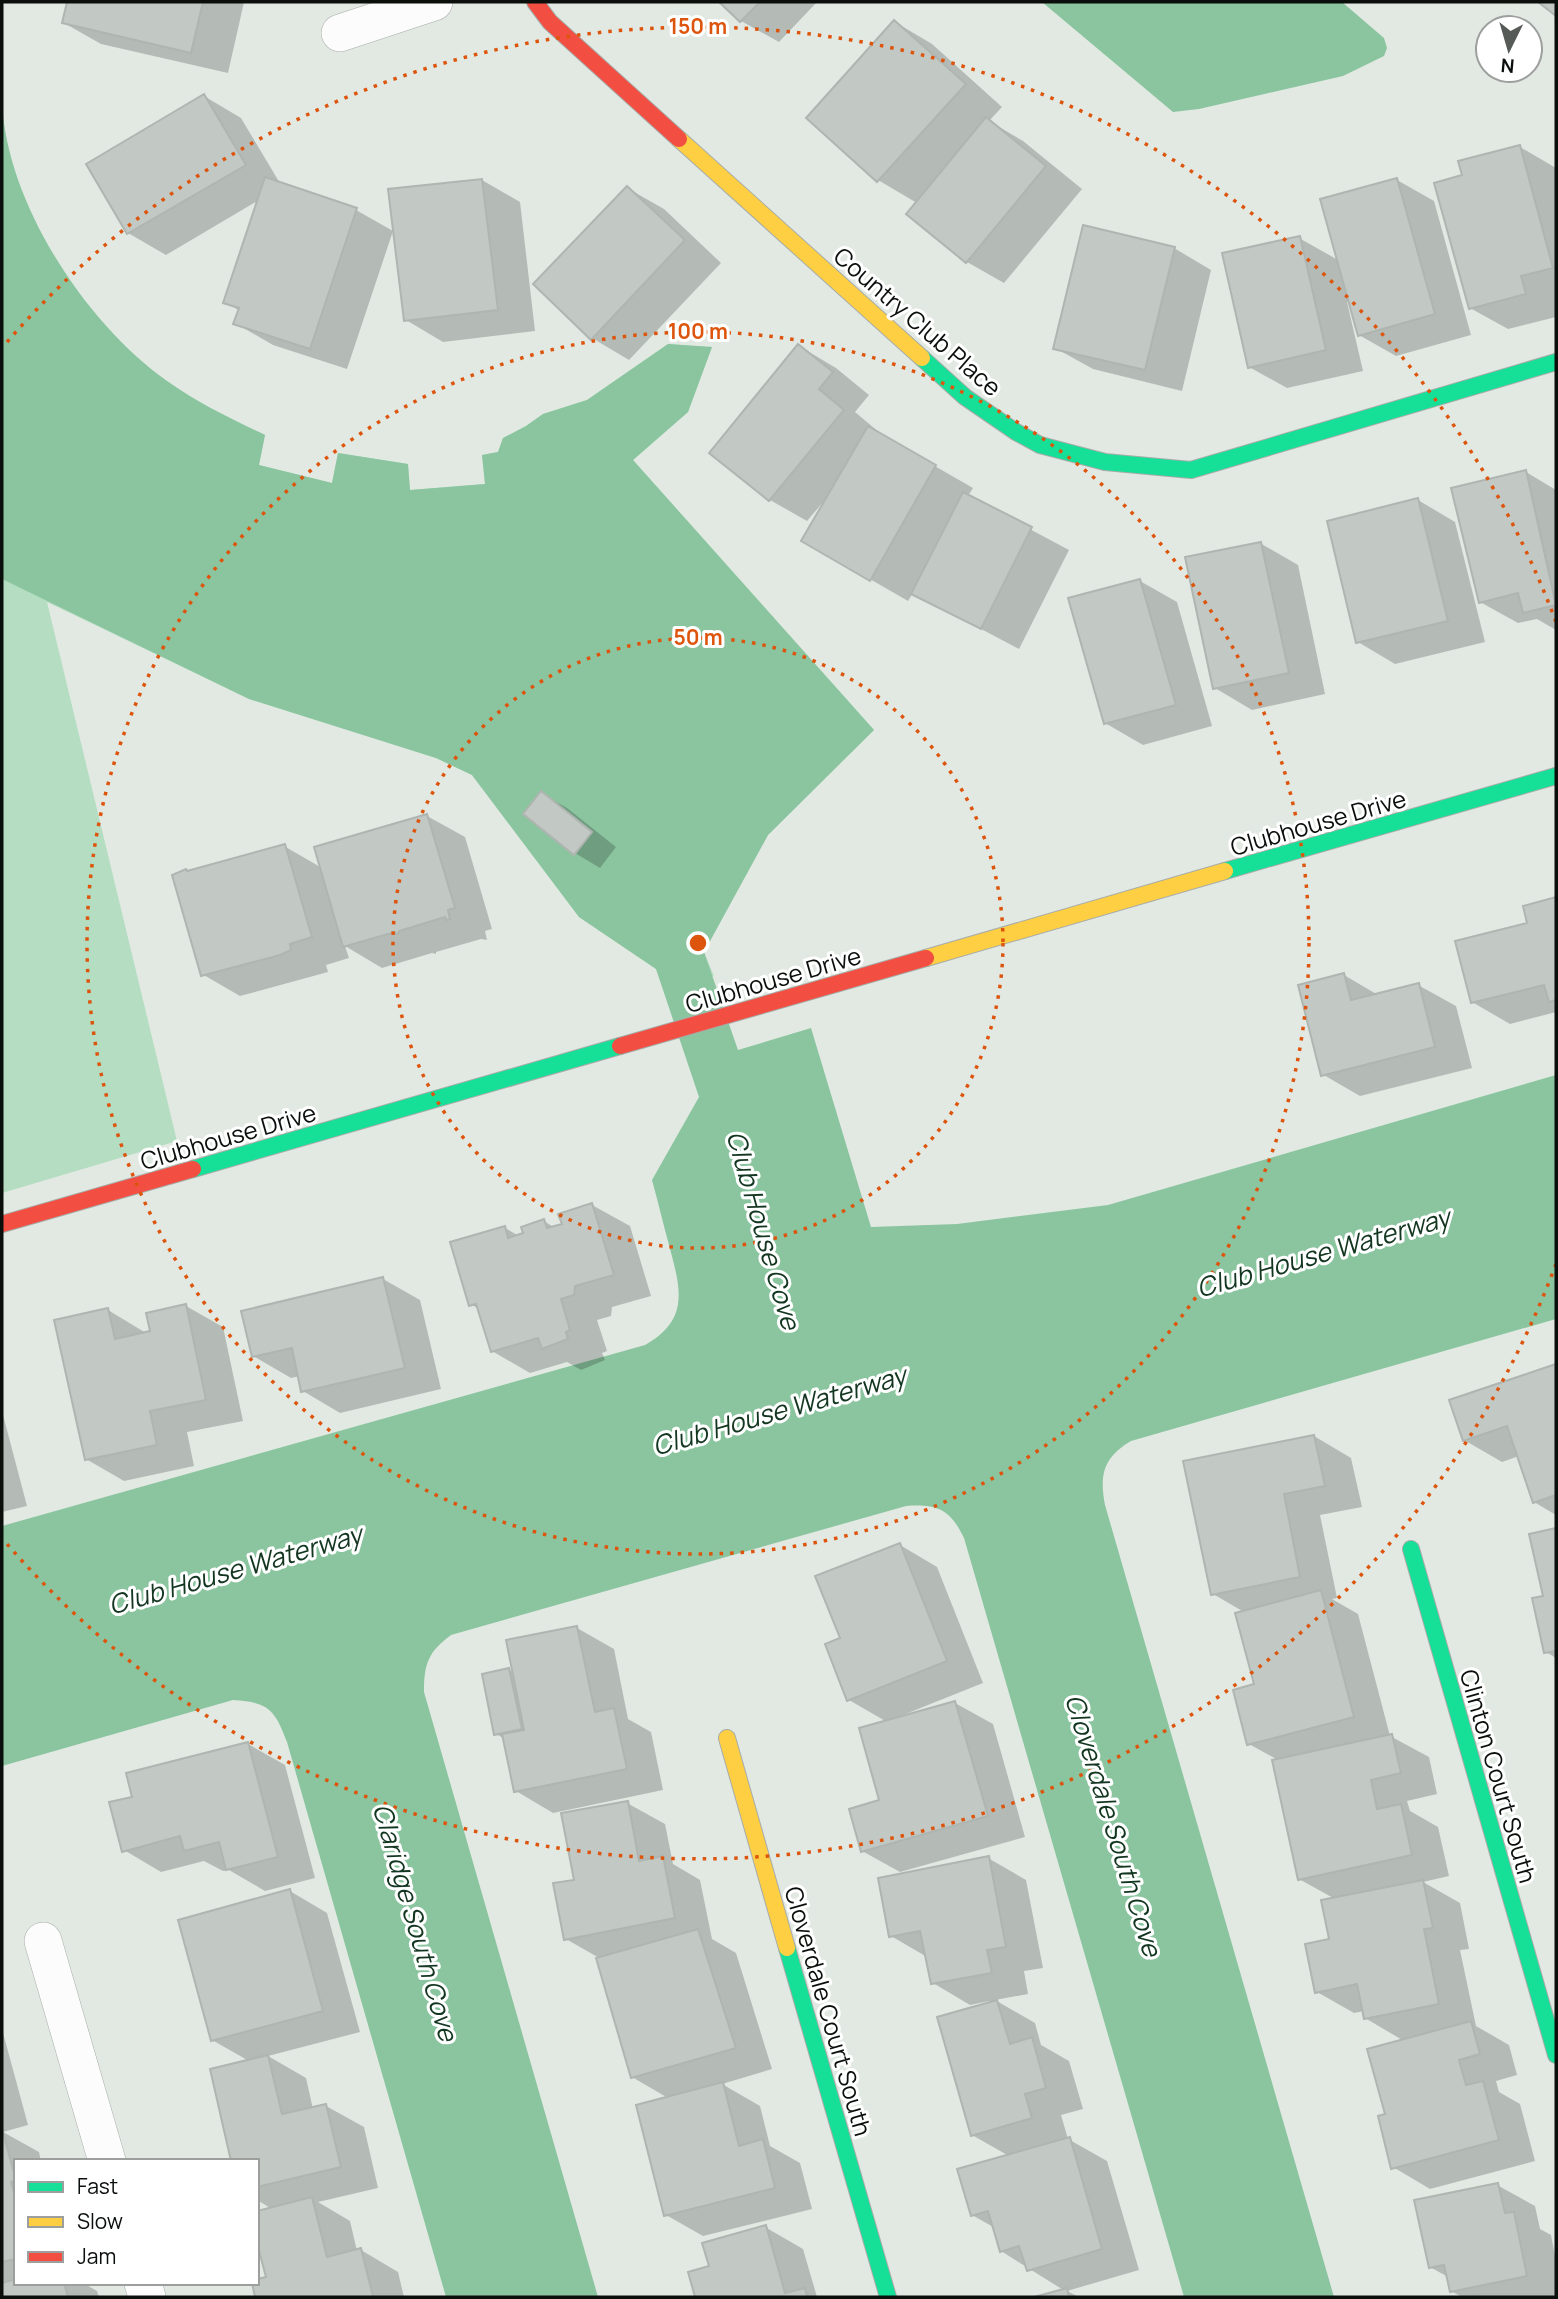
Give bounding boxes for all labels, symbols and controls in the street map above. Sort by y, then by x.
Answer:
text: 150 m [669,12,727,40]
north arrow [1474,14,1544,84]
text: N [1500,52,1515,79]
street label: Country Club Place [827,239,1009,403]
text: 100 m [668,317,728,345]
text: 50 m [673,623,723,651]
street label: Clubhouse Drive [1226,781,1410,863]
centre of rings [686,931,710,955]
street label: Clubhouse Drive [681,938,865,1020]
street label: Clubhouse Drive [136,1095,320,1177]
water label: Club House Cove [718,1127,810,1335]
water label: Club House Waterway [1192,1198,1457,1305]
water label: Club House Waterway [648,1356,913,1463]
water label: Club House Waterway [104,1515,369,1622]
street label: Clinton Court South [1453,1665,1545,1887]
water label: Cloverdale South Cove [1057,1690,1172,1962]
water label: Claridge South Cove [365,1799,468,2046]
street label: Cloverdale Court South [778,1882,880,2140]
legend [14,2159,259,2285]
text: Fast [77,2172,118,2200]
text: Slow [77,2207,123,2235]
text: Jam [77,2242,116,2270]

